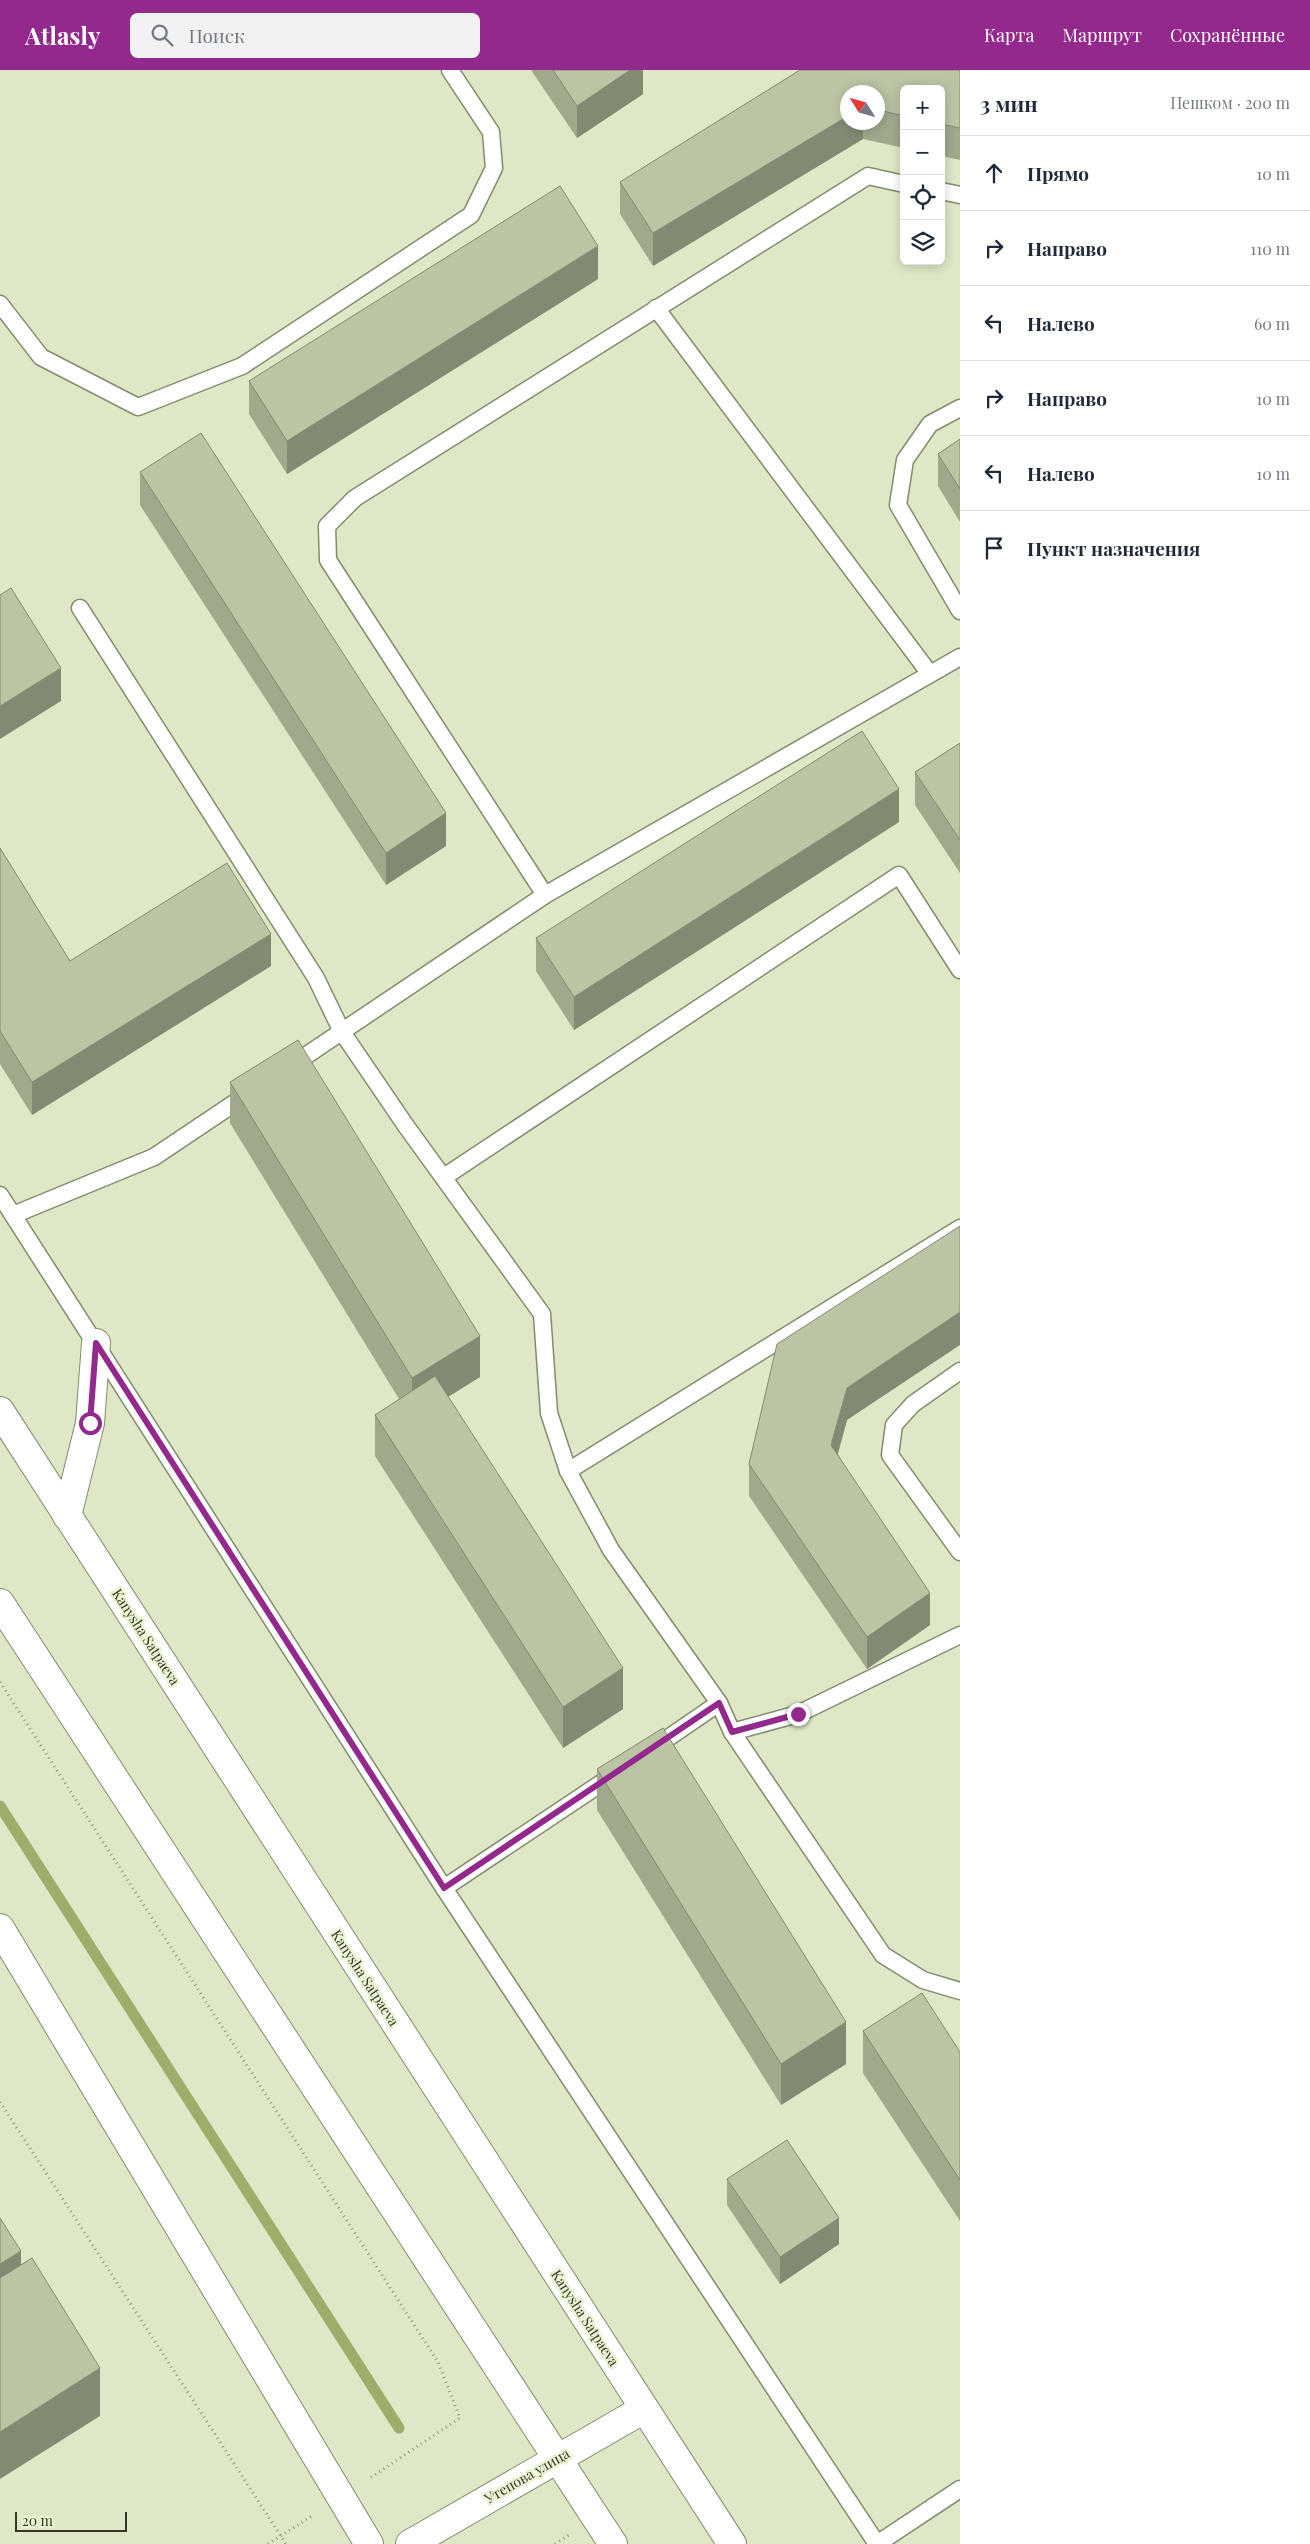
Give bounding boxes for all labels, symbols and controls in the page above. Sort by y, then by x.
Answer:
search box [130,13,480,58]
text: Atlasly [25,19,100,51]
icon: search [148,21,176,49]
text: Поиск [188,22,245,48]
text: Карта [984,23,1034,47]
text: Маршрут [1062,23,1142,47]
text: Сохранённые [1170,23,1285,47]
north arrow [840,85,885,130]
map controls [900,85,945,265]
button: + [900,85,945,130]
text: 3 мин [980,89,1038,117]
text: Пешком · 200 m [1170,92,1290,113]
button: − [900,130,945,175]
icon: ahead [980,159,1008,187]
text: Прямо [1027,160,1089,186]
text: 10 m [1256,163,1290,184]
button: locate [900,175,945,220]
button: layers [900,220,945,265]
icon: right [980,234,1008,262]
text: Направо [1027,235,1107,261]
text: 110 m [1250,238,1290,259]
icon: left [980,309,1008,337]
text: Налево [1027,310,1095,336]
text: 60 m [1254,313,1290,334]
icon: right [980,384,1008,412]
text: Направо [1027,385,1107,411]
text: 10 m [1256,388,1290,409]
icon: left [980,459,1008,487]
text: Налево [1027,460,1095,486]
text: 10 m [1256,463,1290,484]
icon: arrive [980,534,1008,562]
text: Пункт назначения [1027,535,1200,561]
route start [79,1412,102,1435]
street label: Kanysha Satpaeva [108,1585,185,1689]
route end [787,1703,810,1726]
street label: Kanysha Satpaeva [327,1926,404,2030]
street label: Kanysha Satpaeva [547,2266,624,2370]
street label: Утепова улица [480,2443,573,2508]
scale bar [15,2509,128,2532]
text: 20 m [22,2511,53,2530]

